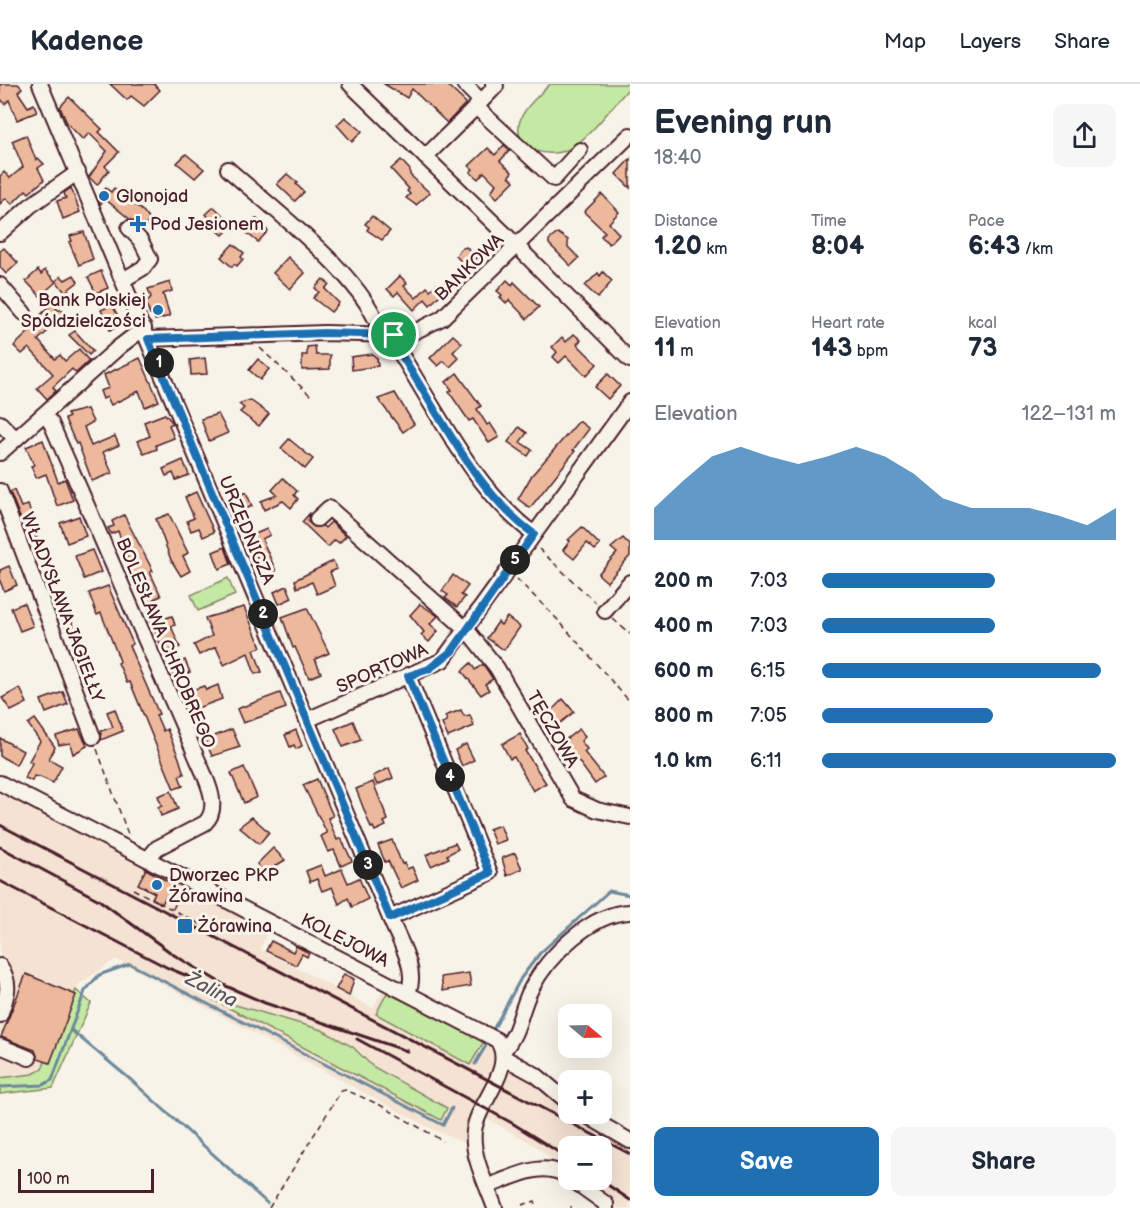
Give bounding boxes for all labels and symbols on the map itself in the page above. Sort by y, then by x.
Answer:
place label: Glonojad [116,186,188,207]
marker: Glonojad [97,189,111,203]
place label: Pod Jesionem [150,214,264,235]
marker: Pod Jesionem [131,217,145,231]
street label: BANKOWA [431,229,508,305]
place label: Bank Polskiej Spóldzielczości [21,290,146,332]
marker: Bank Polskiej Spóldzielczości [151,303,165,317]
pin [368,309,419,360]
pin: 1 [144,348,174,378]
street label: URZĘDNICZA [214,473,279,588]
street label: WŁADYSŁAWA JAGIEŁŁY [17,509,109,706]
street label: BOLESŁAWA CHROBREGO [112,535,220,752]
pin: 5 [500,545,530,575]
pin: 2 [248,599,278,629]
street label: SPORTOWA [333,639,431,698]
street label: TĘCZOWA [522,687,583,771]
pin: 4 [435,762,465,792]
pin: 3 [353,850,383,880]
place label: Dworzec PKP Żórawina [168,865,279,907]
marker: Dworzec PKP Żórawina [150,878,164,892]
street label: KOLEJOWA [297,909,392,972]
place label: Żórawina [197,915,272,937]
marker: Żórawina [176,917,194,935]
water label: Żalina [181,965,242,1013]
north arrow [558,1004,612,1058]
scale bar [18,1166,154,1194]

